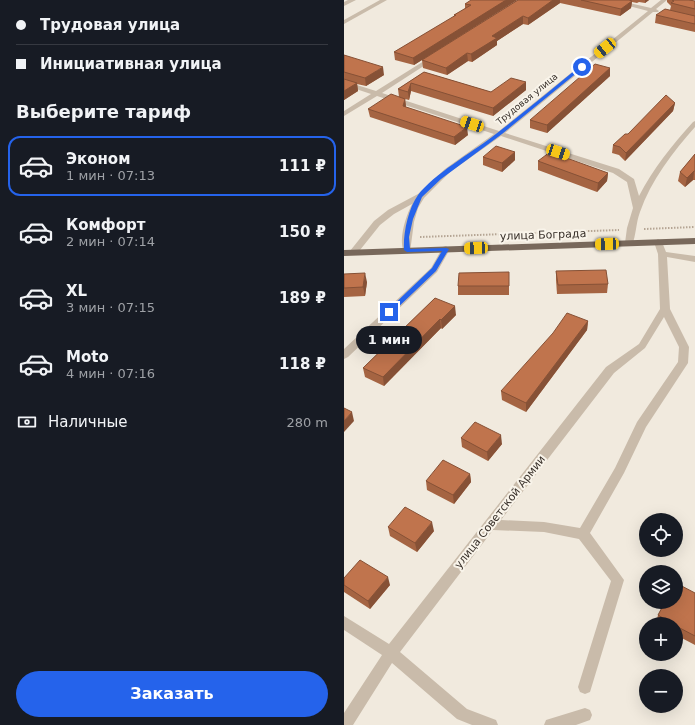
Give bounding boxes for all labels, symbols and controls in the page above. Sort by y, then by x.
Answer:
text: Трудовая улица [40,16,180,34]
car [592,36,618,60]
text: Инициативная улица [40,55,222,73]
route start [573,58,591,76]
street label: Трудовая улица [494,71,560,127]
text: Выберите тариф [16,101,191,122]
car [459,115,485,133]
car [545,143,571,161]
icon: car [18,148,54,184]
text: Эконом [66,150,130,168]
text: 111 ₽ [279,157,326,175]
text: 1 мин · 07:13 [66,168,155,183]
icon: car [18,214,54,250]
text: Комфорт [66,216,145,234]
text: 150 ₽ [279,223,326,241]
street label: улица Бограда [500,227,586,243]
text: 2 мин · 07:14 [66,234,155,249]
car [595,238,619,250]
car [464,242,488,254]
icon: car [18,280,54,316]
text: XL [66,282,87,300]
text: 189 ₽ [279,289,326,307]
text: 3 мин · 07:15 [66,300,155,315]
route end [380,303,398,321]
callout: 1 мин [356,326,422,354]
text: 1 мин [368,332,410,347]
icon: car [18,346,54,382]
text: Moto [66,348,109,366]
text: 118 ₽ [279,355,326,373]
text: 4 мин · 07:16 [66,366,155,381]
icon: cash [16,411,38,433]
text: Наличные [48,413,128,431]
text: 280 m [286,415,328,430]
street label: улица Советской Армии [452,453,548,571]
map controls [639,513,683,713]
button: locate [639,513,683,557]
button: layers [639,565,683,609]
button: + [639,617,683,661]
button: − [639,669,683,713]
button: Заказать [16,671,328,717]

